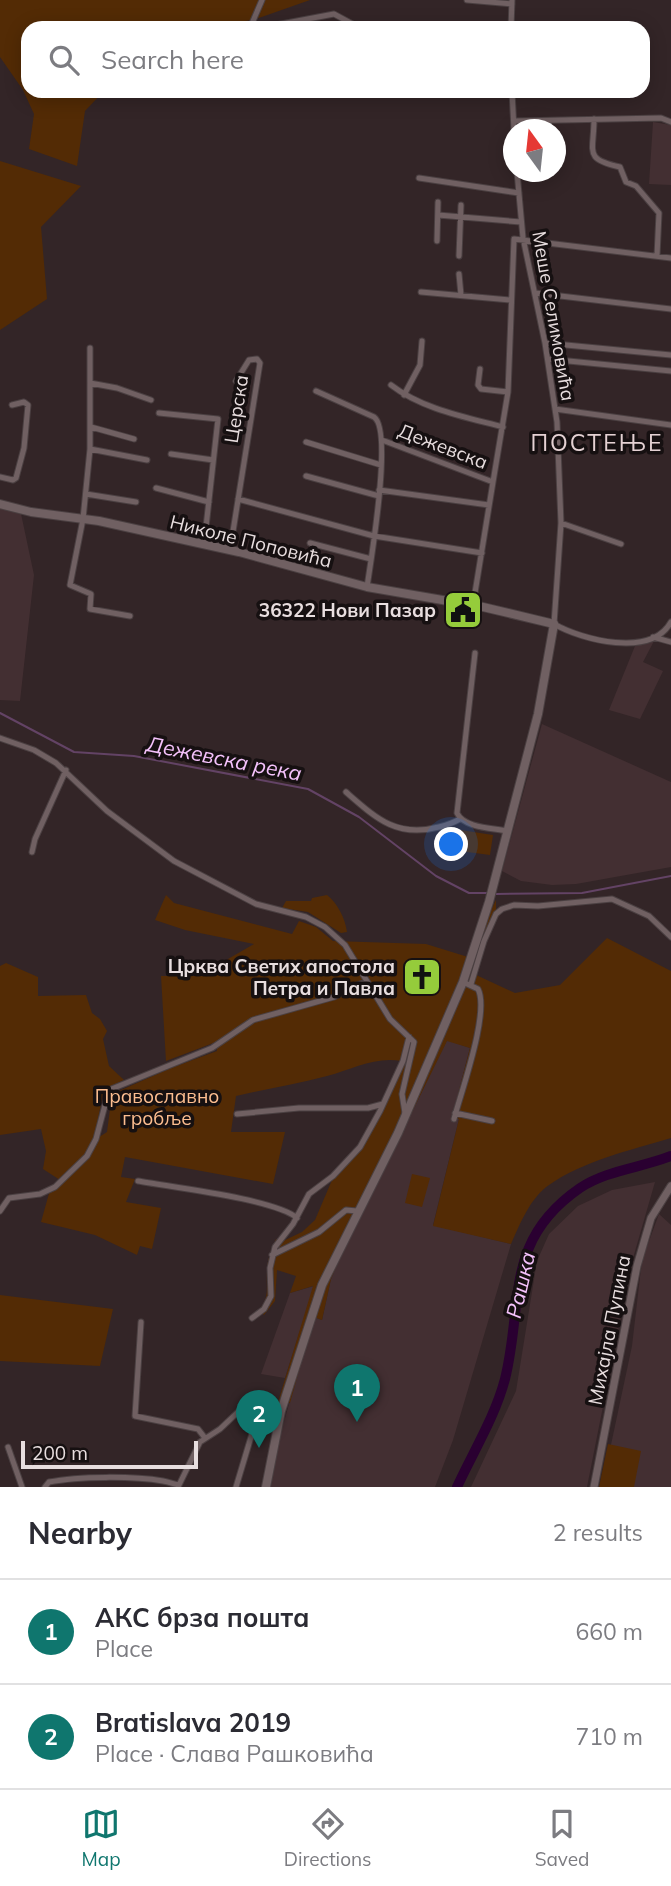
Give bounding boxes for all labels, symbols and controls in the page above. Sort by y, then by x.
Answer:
search box [21,21,650,98]
icon: search [45,41,83,79]
text: Search here [101,43,244,76]
north arrow [503,119,566,182]
street label: Меше Селимовића [527,229,581,403]
street label: Церска [219,373,253,445]
street label: Дежевска [395,418,491,474]
district label: ПОСТЕЊЕ [530,428,664,457]
street label: Николе Поповића [167,509,335,573]
public building icon: 36322 Нови Пазар [442,589,484,631]
place label: 36322 Нови Пазар [259,598,436,622]
water label: Дежевска река [142,730,304,786]
your location [434,827,468,861]
place label: Црква Светих апостола Петра и Павла [168,954,395,1000]
church icon: Црква Светих апостола Петра и Павла [401,956,443,998]
park label: Православно гробље [95,1084,219,1130]
water label: Рашка [500,1249,540,1321]
street label: Михајла Пупина [583,1253,635,1407]
pin: 1 [334,1364,380,1422]
pin: 2 [236,1390,282,1448]
scale bar [21,1438,198,1470]
text: 200 m [32,1441,88,1465]
text: Nearby [28,1514,132,1552]
text: 2 results [553,1518,643,1547]
text: АКС брза пошта [95,1601,310,1634]
text: 1 [44,1617,58,1646]
text: 660 m [575,1617,643,1646]
text: Place [95,1634,153,1663]
text: Bratislava 2019 [95,1706,291,1739]
text: 2 [44,1722,58,1751]
text: 710 m [575,1722,643,1751]
text: Place · Слава Рашковића [95,1739,374,1768]
tab: Map [82,1805,121,1871]
tab: Directions [284,1805,372,1871]
tab: Saved [535,1805,589,1871]

